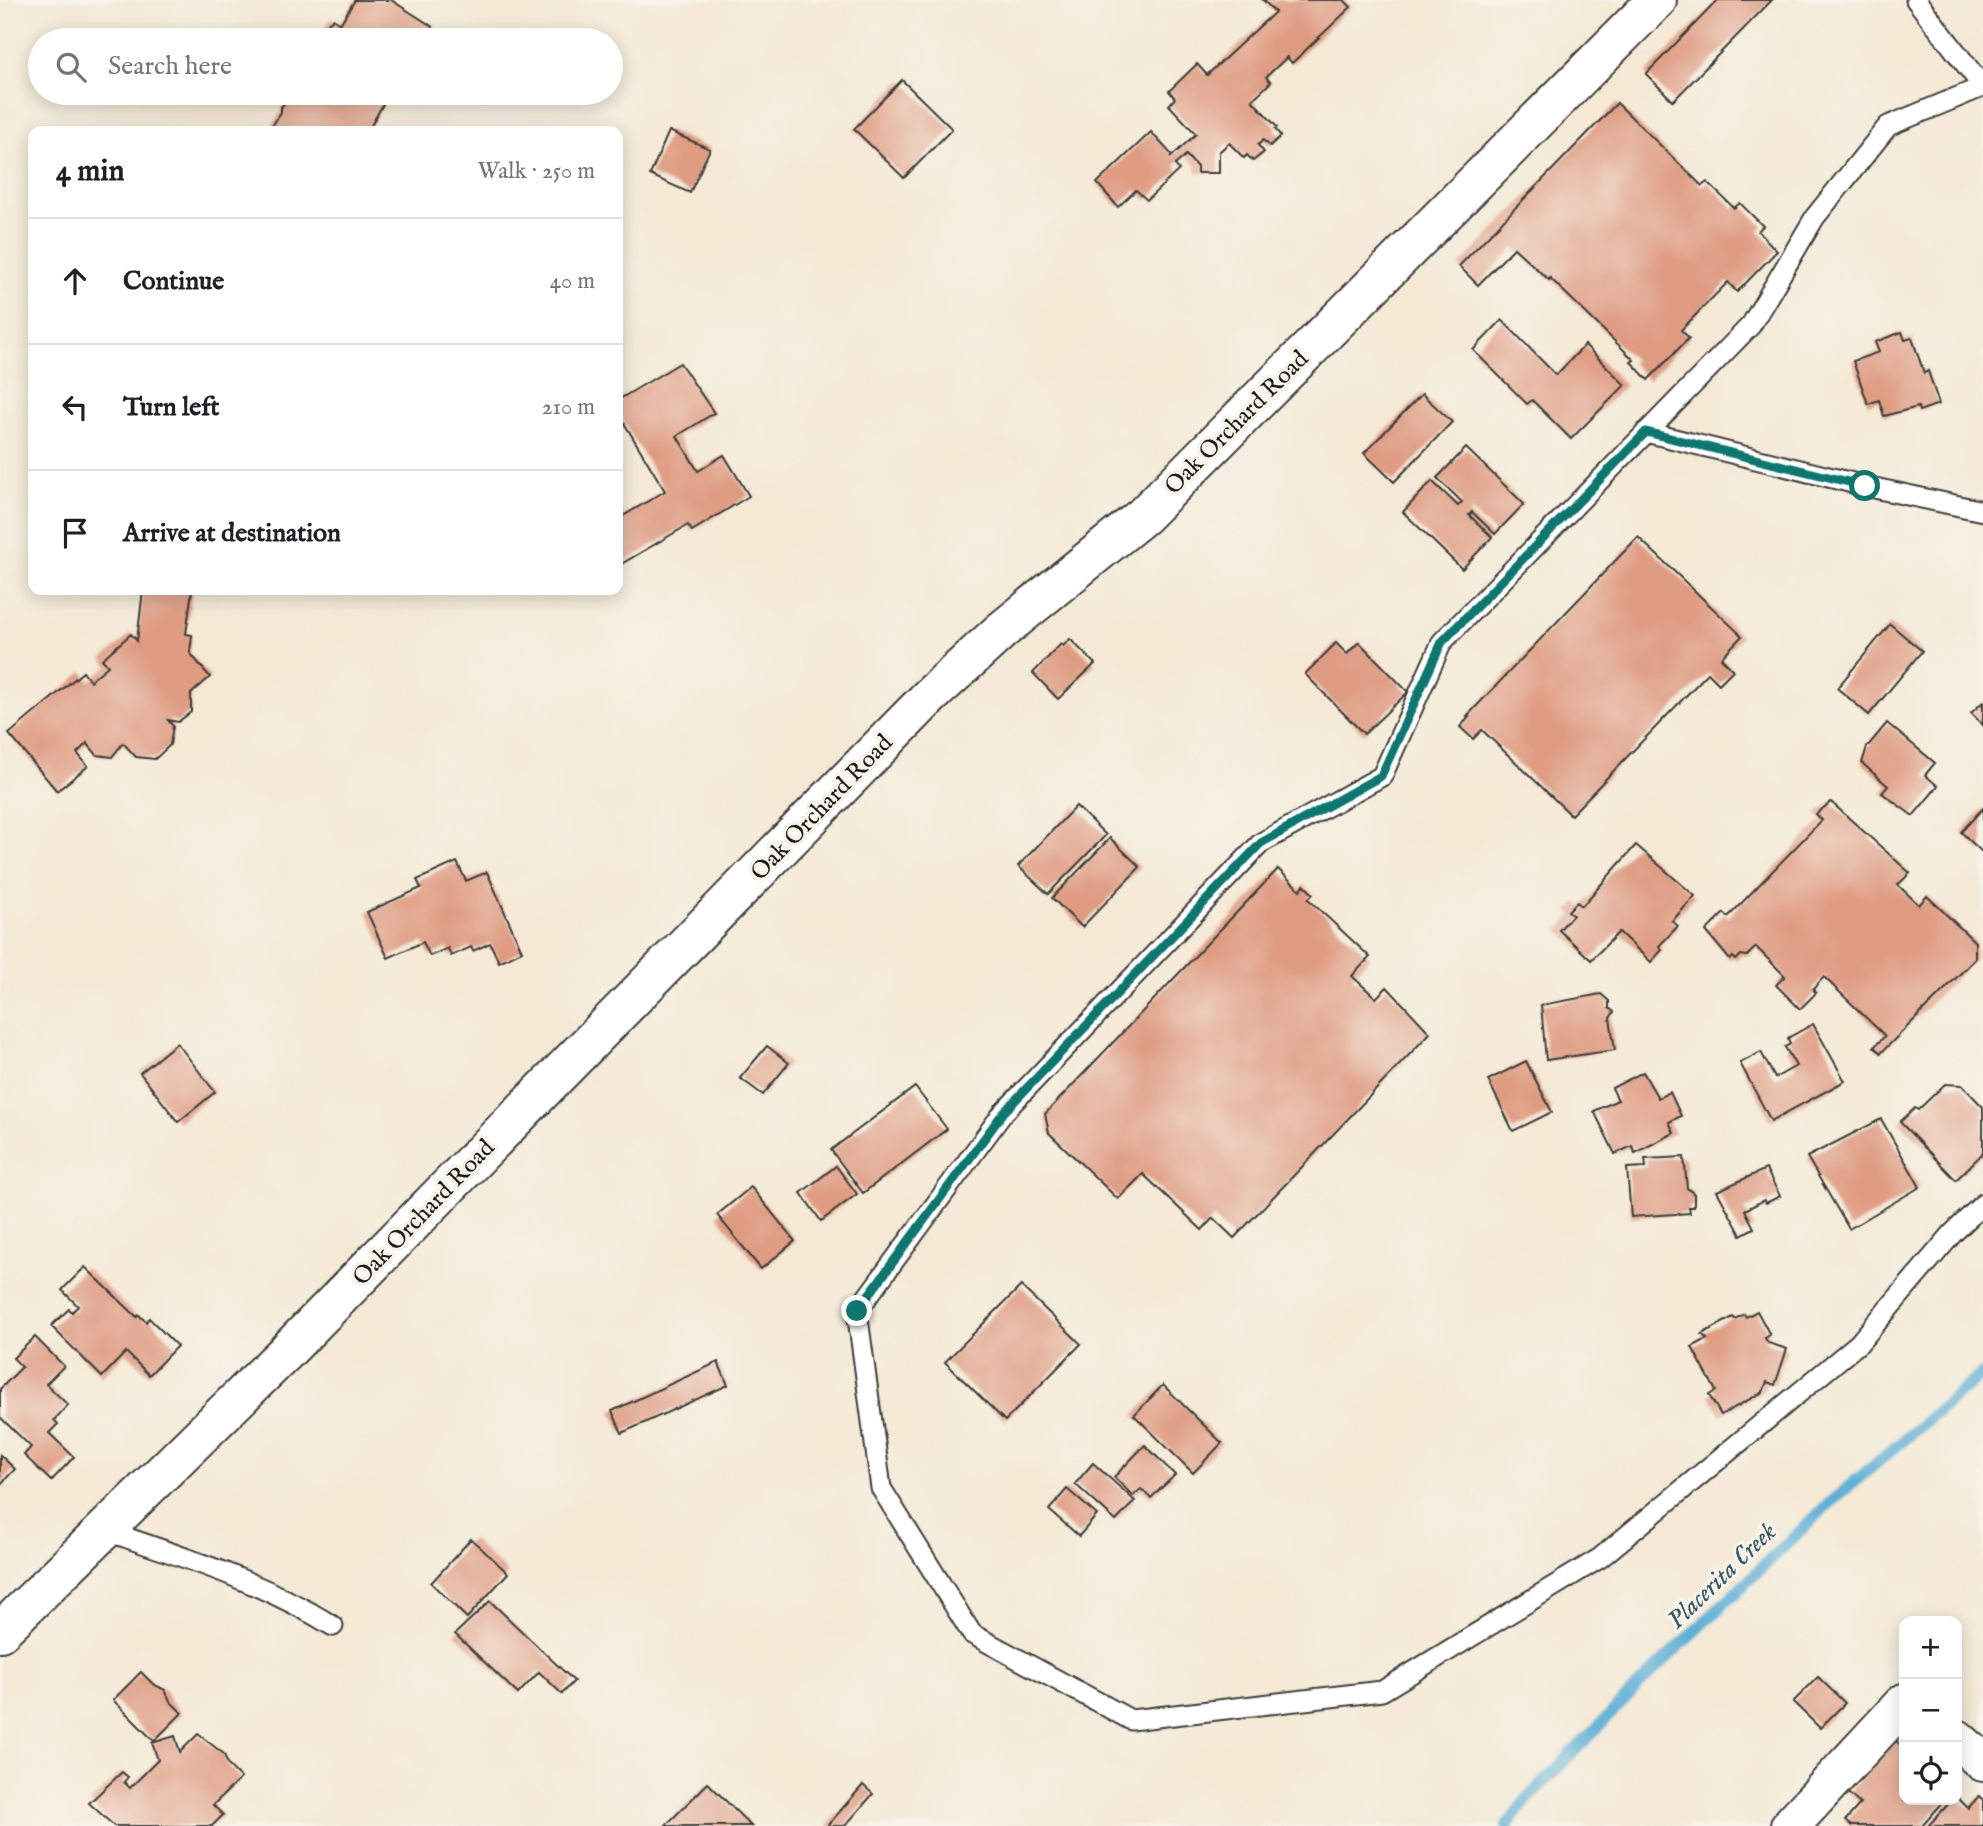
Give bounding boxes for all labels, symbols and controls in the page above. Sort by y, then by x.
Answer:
search box [28,28,623,105]
icon: search [52,48,90,86]
text: Search here [108,50,232,83]
text: 4 min [56,153,124,191]
text: Walk · 250 m [478,157,595,186]
icon: ahead [56,262,94,300]
text: Continue [123,265,224,298]
text: 40 m [550,267,595,296]
street label: Oak Orchard Road [1158,344,1316,502]
icon: left [56,388,94,426]
text: Turn left [123,391,220,424]
text: 210 m [542,393,595,422]
route start [1849,470,1880,501]
icon: arrive [56,514,94,552]
text: Arrive at destination [123,517,341,550]
street label: Oak Orchard Road [744,728,900,888]
street label: Oak Orchard Road [346,1133,502,1293]
route end [841,1295,872,1326]
water label: Placerita Creek [1660,1515,1784,1636]
map controls [1899,1616,1962,1805]
button: + [1899,1616,1962,1679]
button: − [1899,1679,1962,1742]
button: locate [1899,1742,1962,1805]

